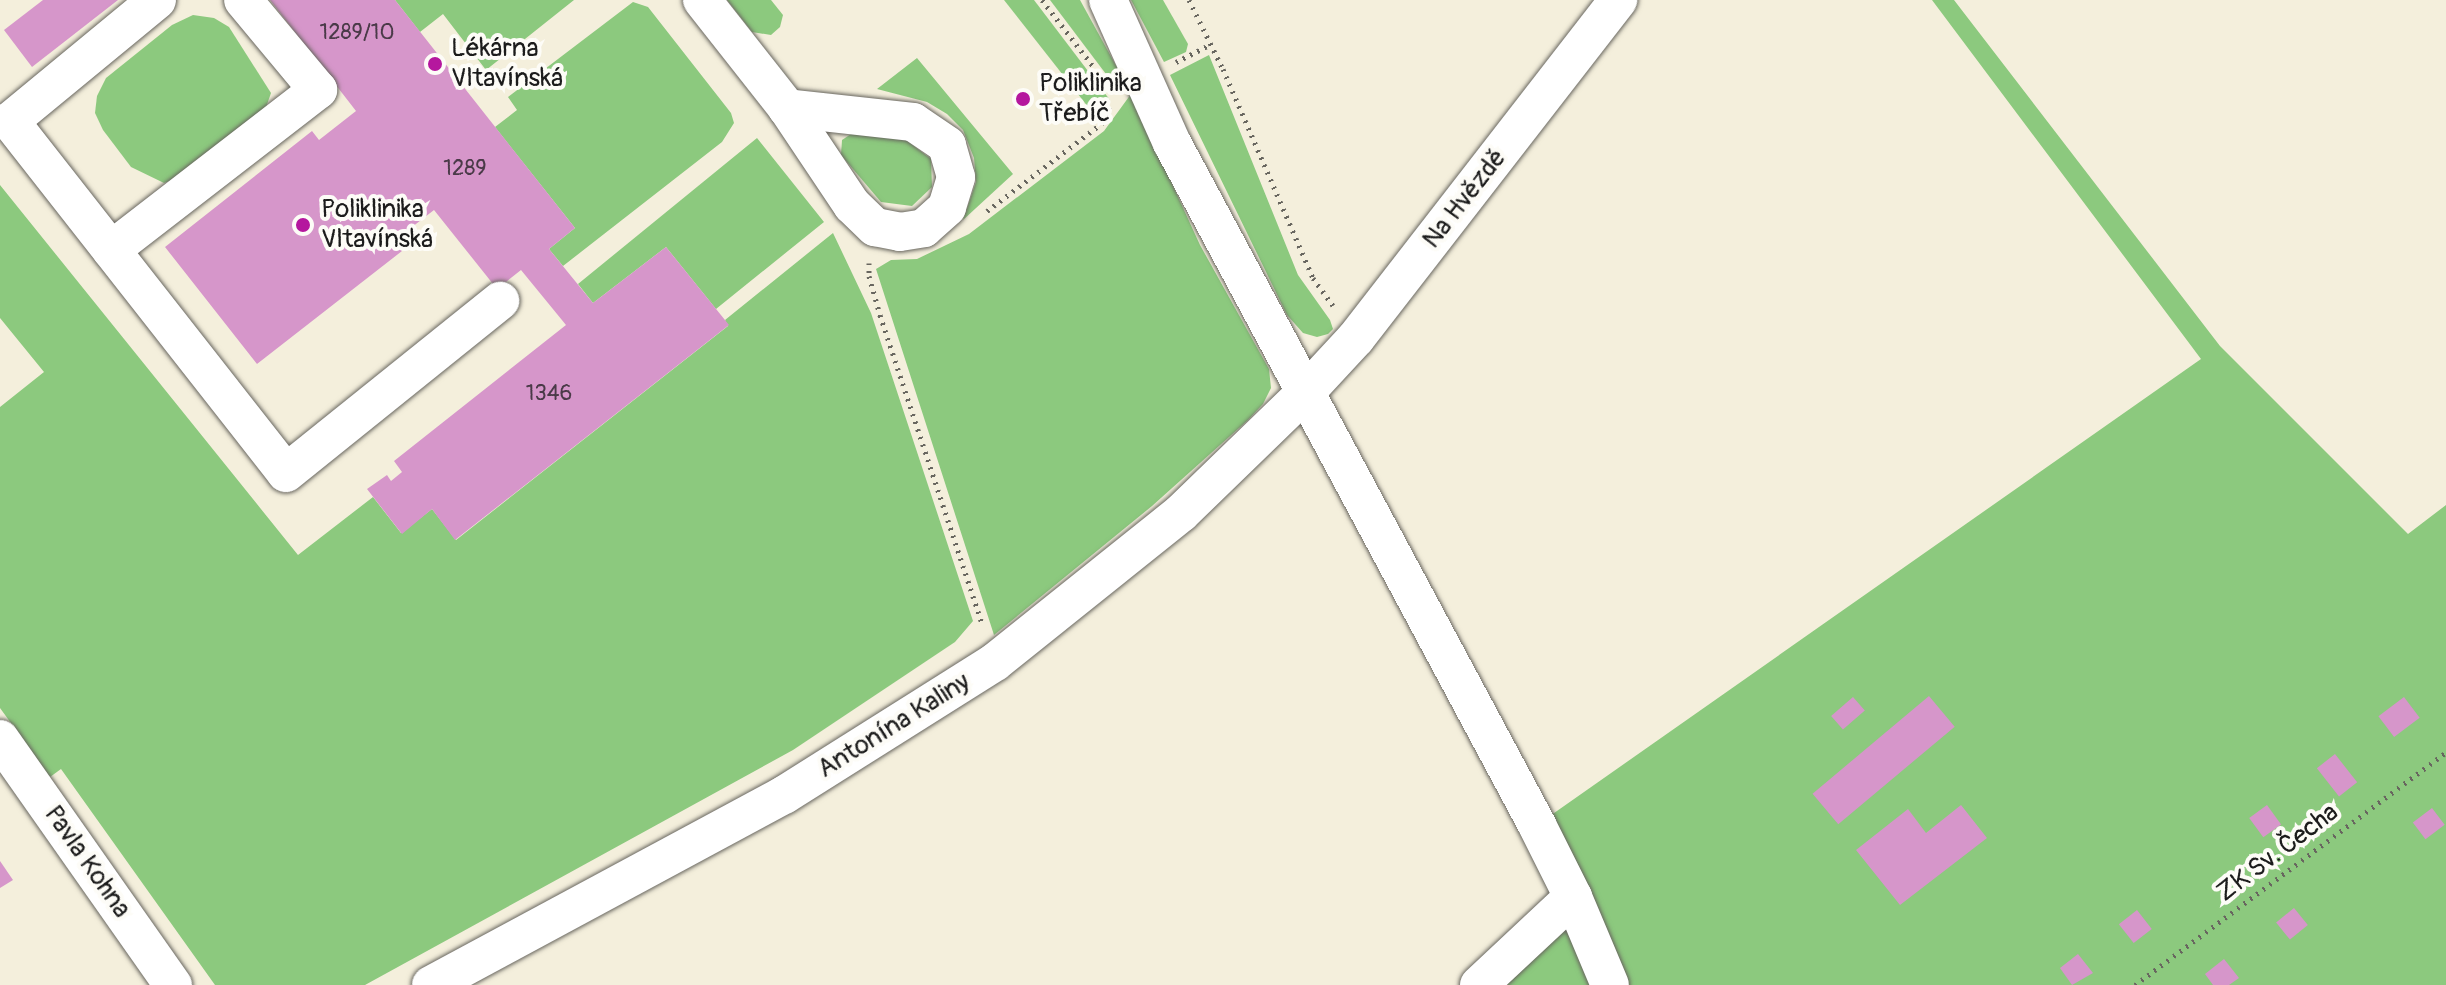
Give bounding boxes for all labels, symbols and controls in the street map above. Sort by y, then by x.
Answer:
house number: 1289/10 [320,20,394,46]
place label: Lékárna Vltavínská [451,33,563,94]
marker: Lékárna Vltavínská [426,55,444,73]
place label: Poliklinika Třebíč [1039,68,1142,130]
marker: Poliklinika Třebíč [1014,90,1032,108]
street label: Na Hvězdě [1417,143,1513,255]
house number: 1289 [443,156,487,182]
place label: Poliklinika Vltavínská [321,194,433,256]
marker: Poliklinika Vltavínská [292,214,314,236]
house number: 1346 [526,381,572,407]
street label: Antonína Kaliny [812,667,976,785]
street label: ZK Sv. Čecha [2211,797,2345,909]
street label: Pavla Kohna [37,800,137,924]

